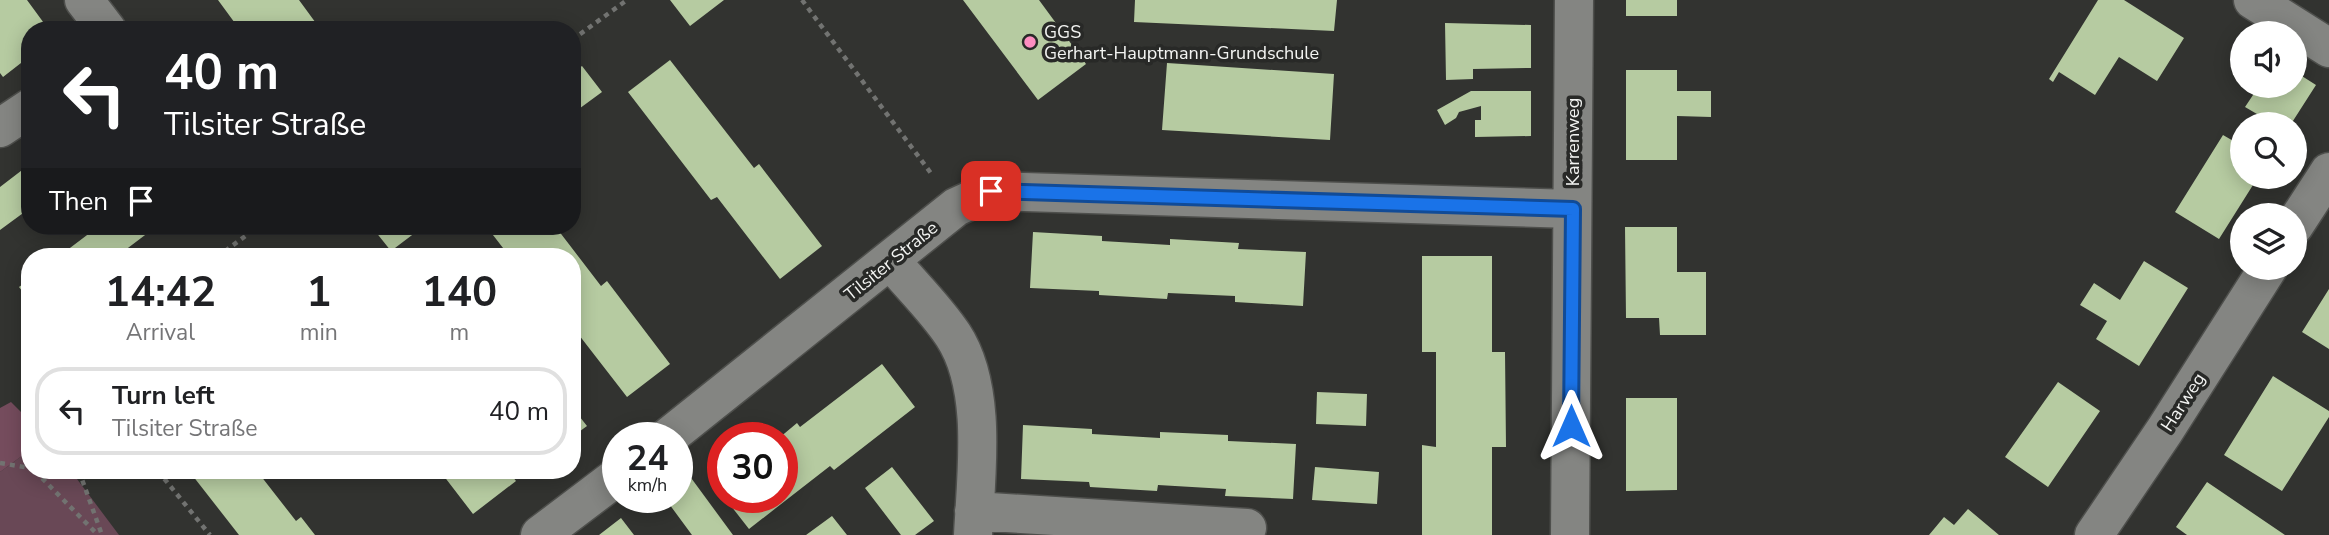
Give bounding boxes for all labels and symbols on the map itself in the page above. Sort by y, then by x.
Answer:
place label: GGS Gerhart-Hauptmann-Grundschule [1044,20,1319,65]
marker: GGS Gerhart-Hauptmann-Grundschule [1022,34,1038,50]
street label: Karrenweg [1561,98,1585,186]
pin [961,161,1021,221]
street label: Tilsiter Straße [839,216,943,306]
street label: Harweg [2155,368,2211,436]
position arrow [1534,389,1608,463]
speed limit sign: 30 [707,422,798,513]

